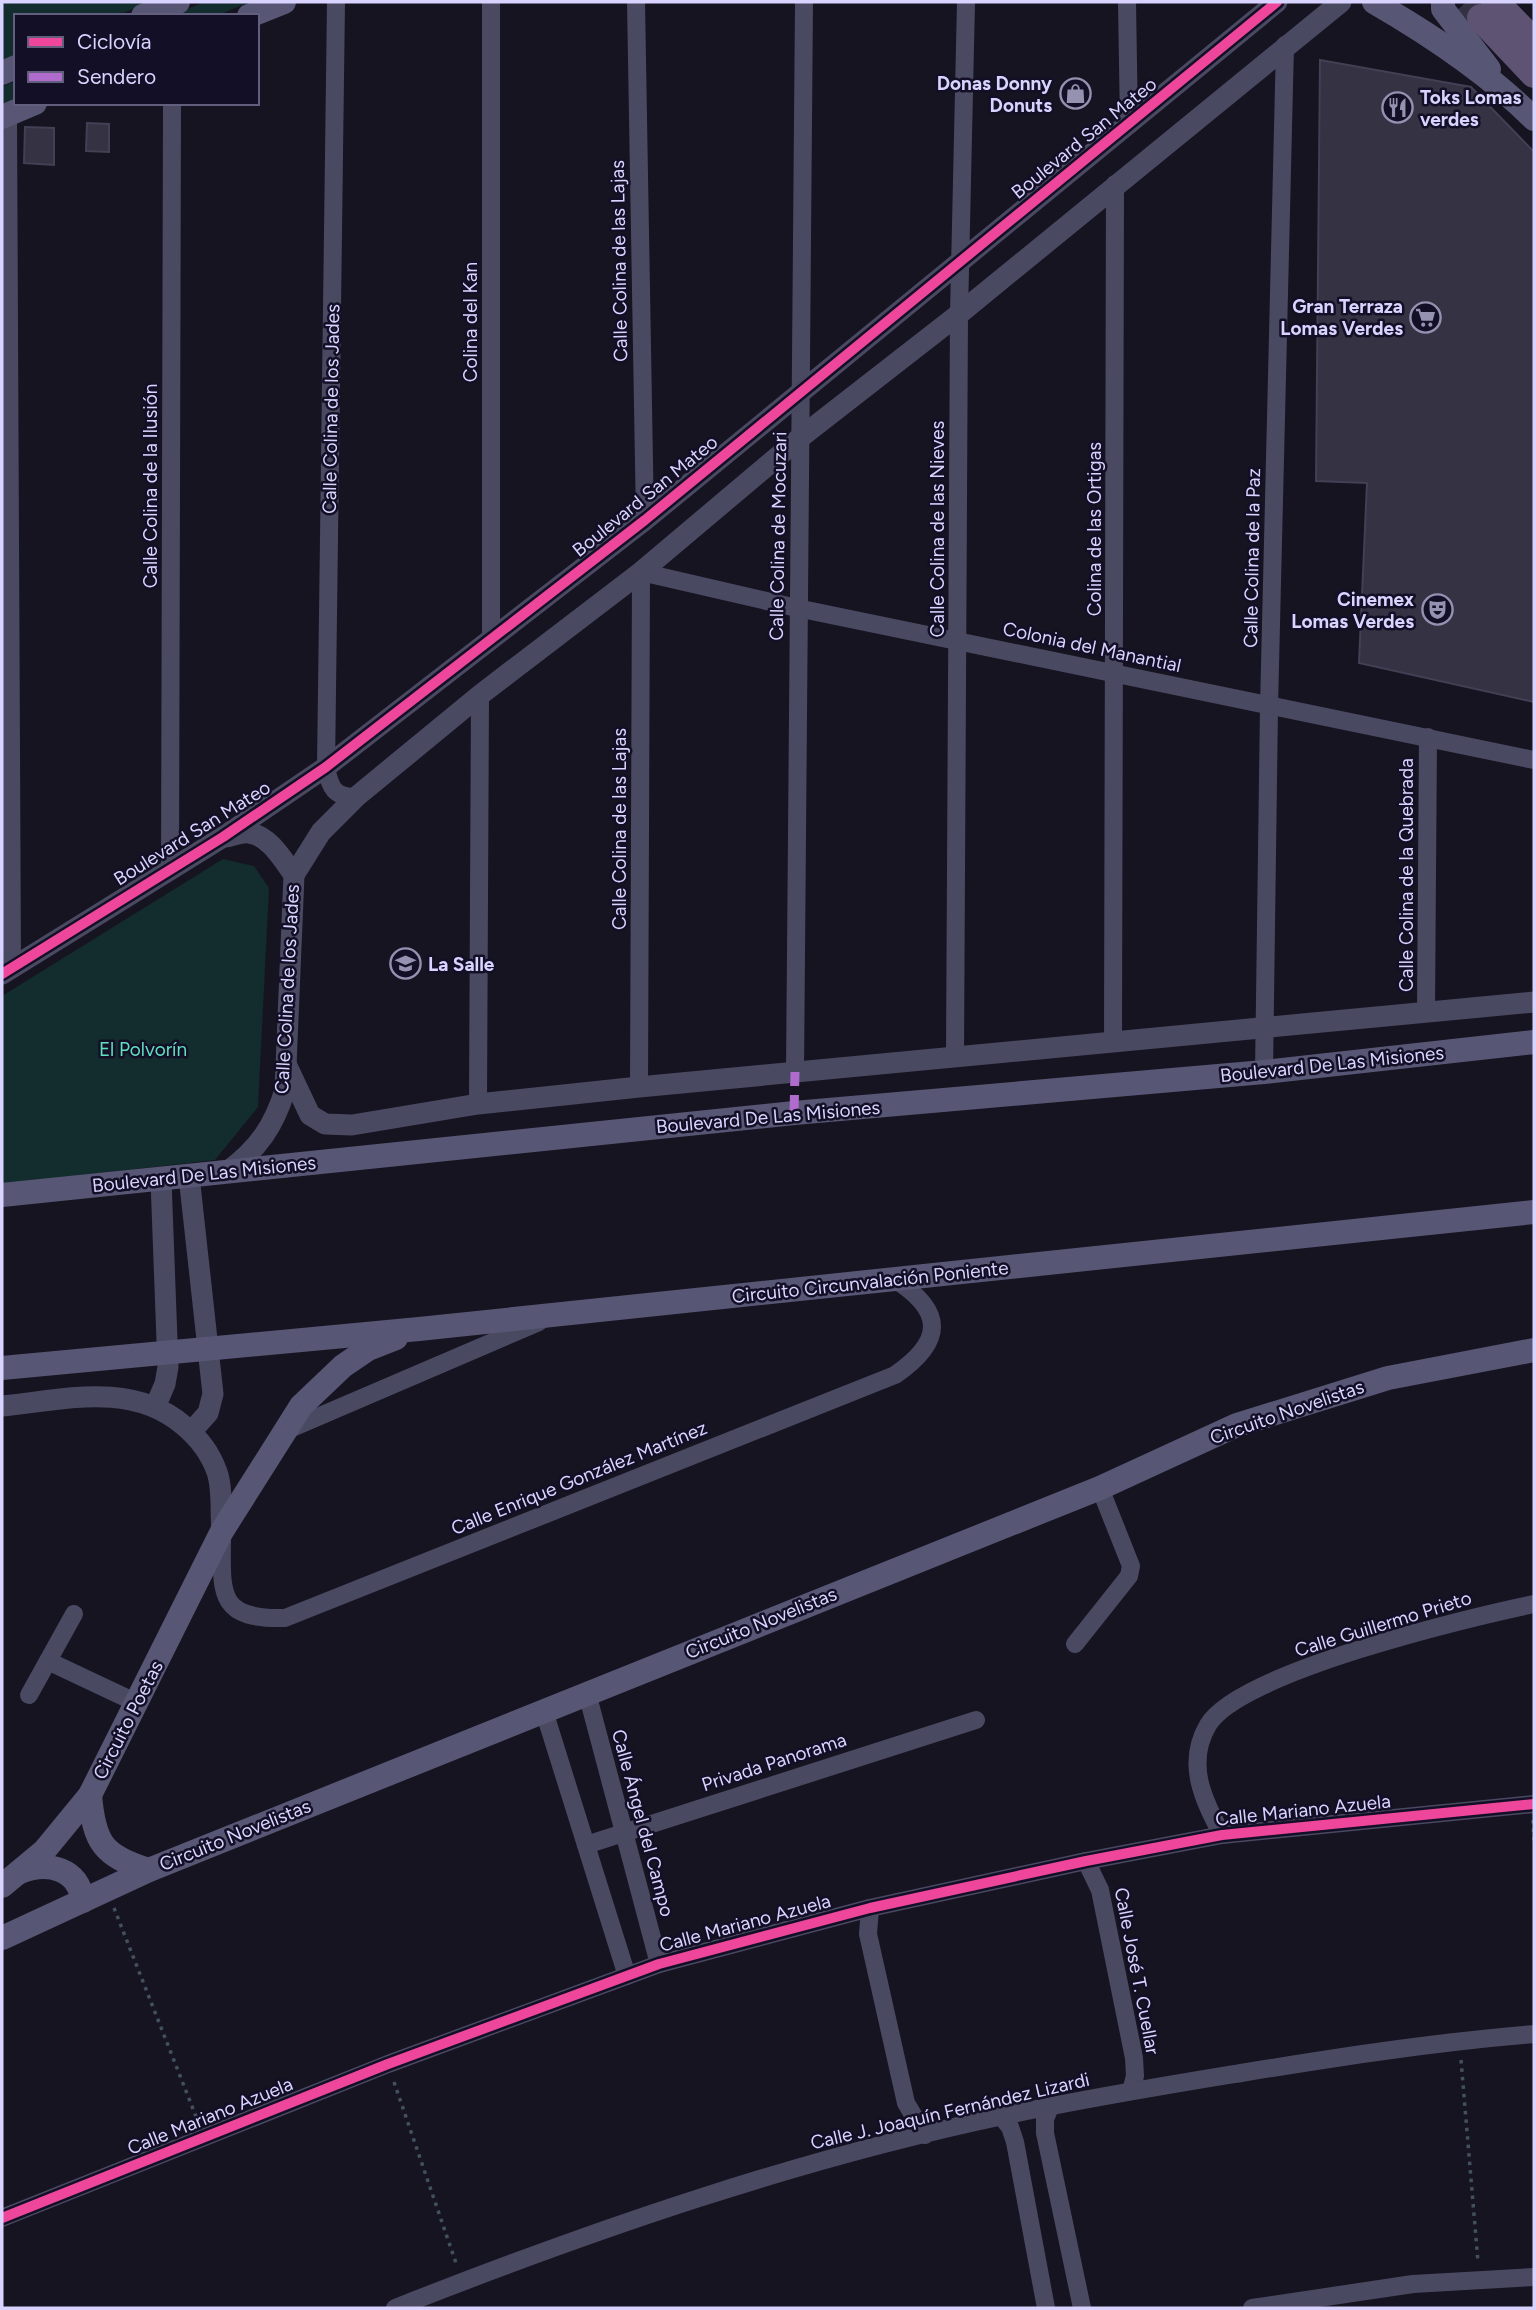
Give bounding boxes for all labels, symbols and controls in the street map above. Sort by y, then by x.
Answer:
legend [14,14,259,105]
text: Ciclovía [77,29,151,54]
text: Sendero [77,64,156,89]
place label: Donas Donny Donuts [937,72,1052,117]
street label: Boulevard San Mateo [1007,72,1161,204]
shop icon: Donas Donny Donuts [1058,77,1092,111]
place label: Toks Lomas verdes [1420,86,1521,131]
restaurant icon: Toks Lomas verdes [1380,91,1414,125]
street label: Calle Colina de las Lajas [606,160,632,362]
street label: Colina del Kan [459,262,482,382]
place label: Gran Terraza Lomas Verdes [1280,295,1403,340]
supermarket icon: Gran Terraza Lomas Verdes [1409,300,1443,334]
street label: Calle Colina de los Jades [318,304,344,514]
street label: Calle Colina de la Ilusión [139,384,162,588]
street label: Calle Colina de las Nieves [926,420,949,637]
street label: Boulevard San Mateo [568,430,722,562]
street label: Calle Colina de Mocuzari [765,431,791,641]
street label: Colina de las Ortigas [1083,442,1106,616]
street label: Calle Colina de la Paz [1239,468,1265,648]
place label: Cinemex Lomas Verdes [1291,588,1414,633]
theatre icon: Cinemex Lomas Verdes [1420,593,1454,627]
street label: Colonia del Manantial [1001,617,1183,677]
street label: Calle Colina de las Lajas [608,728,631,930]
street label: Calle Colina de la Quebrada [1395,758,1418,992]
street label: Boulevard San Mateo [110,776,274,890]
street label: Calle Colina de los Jades [270,883,304,1094]
school or university icon: La Salle [388,947,422,981]
place label: La Salle [428,953,495,976]
park label: El Polvorín [99,1038,187,1061]
street label: Boulevard De Las Misiones [1219,1041,1445,1087]
street label: Boulevard De Las Misiones [655,1096,881,1138]
street label: Boulevard De Las Misiones [91,1151,317,1197]
street label: Circuito Circunvalación Poniente [731,1256,1009,1308]
street label: Circuito Novelistas [1207,1375,1367,1449]
street label: Calle Enrique González Martínez [448,1416,710,1540]
street label: Circuito Novelistas [682,1582,840,1664]
street label: Calle Guillermo Prieto [1292,1586,1474,1662]
street label: Circuito Poetas [88,1656,168,1783]
street label: Calle Ángel del Campo [607,1727,679,1919]
street label: Privada Panorama [699,1728,849,1796]
street label: Calle Mariano Azuela [1214,1789,1392,1831]
street label: Circuito Novelistas [156,1794,314,1876]
street label: Calle José T. Cuellar [1110,1885,1165,2057]
street label: Calle Mariano Azuela [657,1889,833,1957]
street label: Calle J. Joaquín Fernández Lizardi [808,2068,1092,2154]
street label: Calle Mariano Azuela [124,2072,296,2160]

